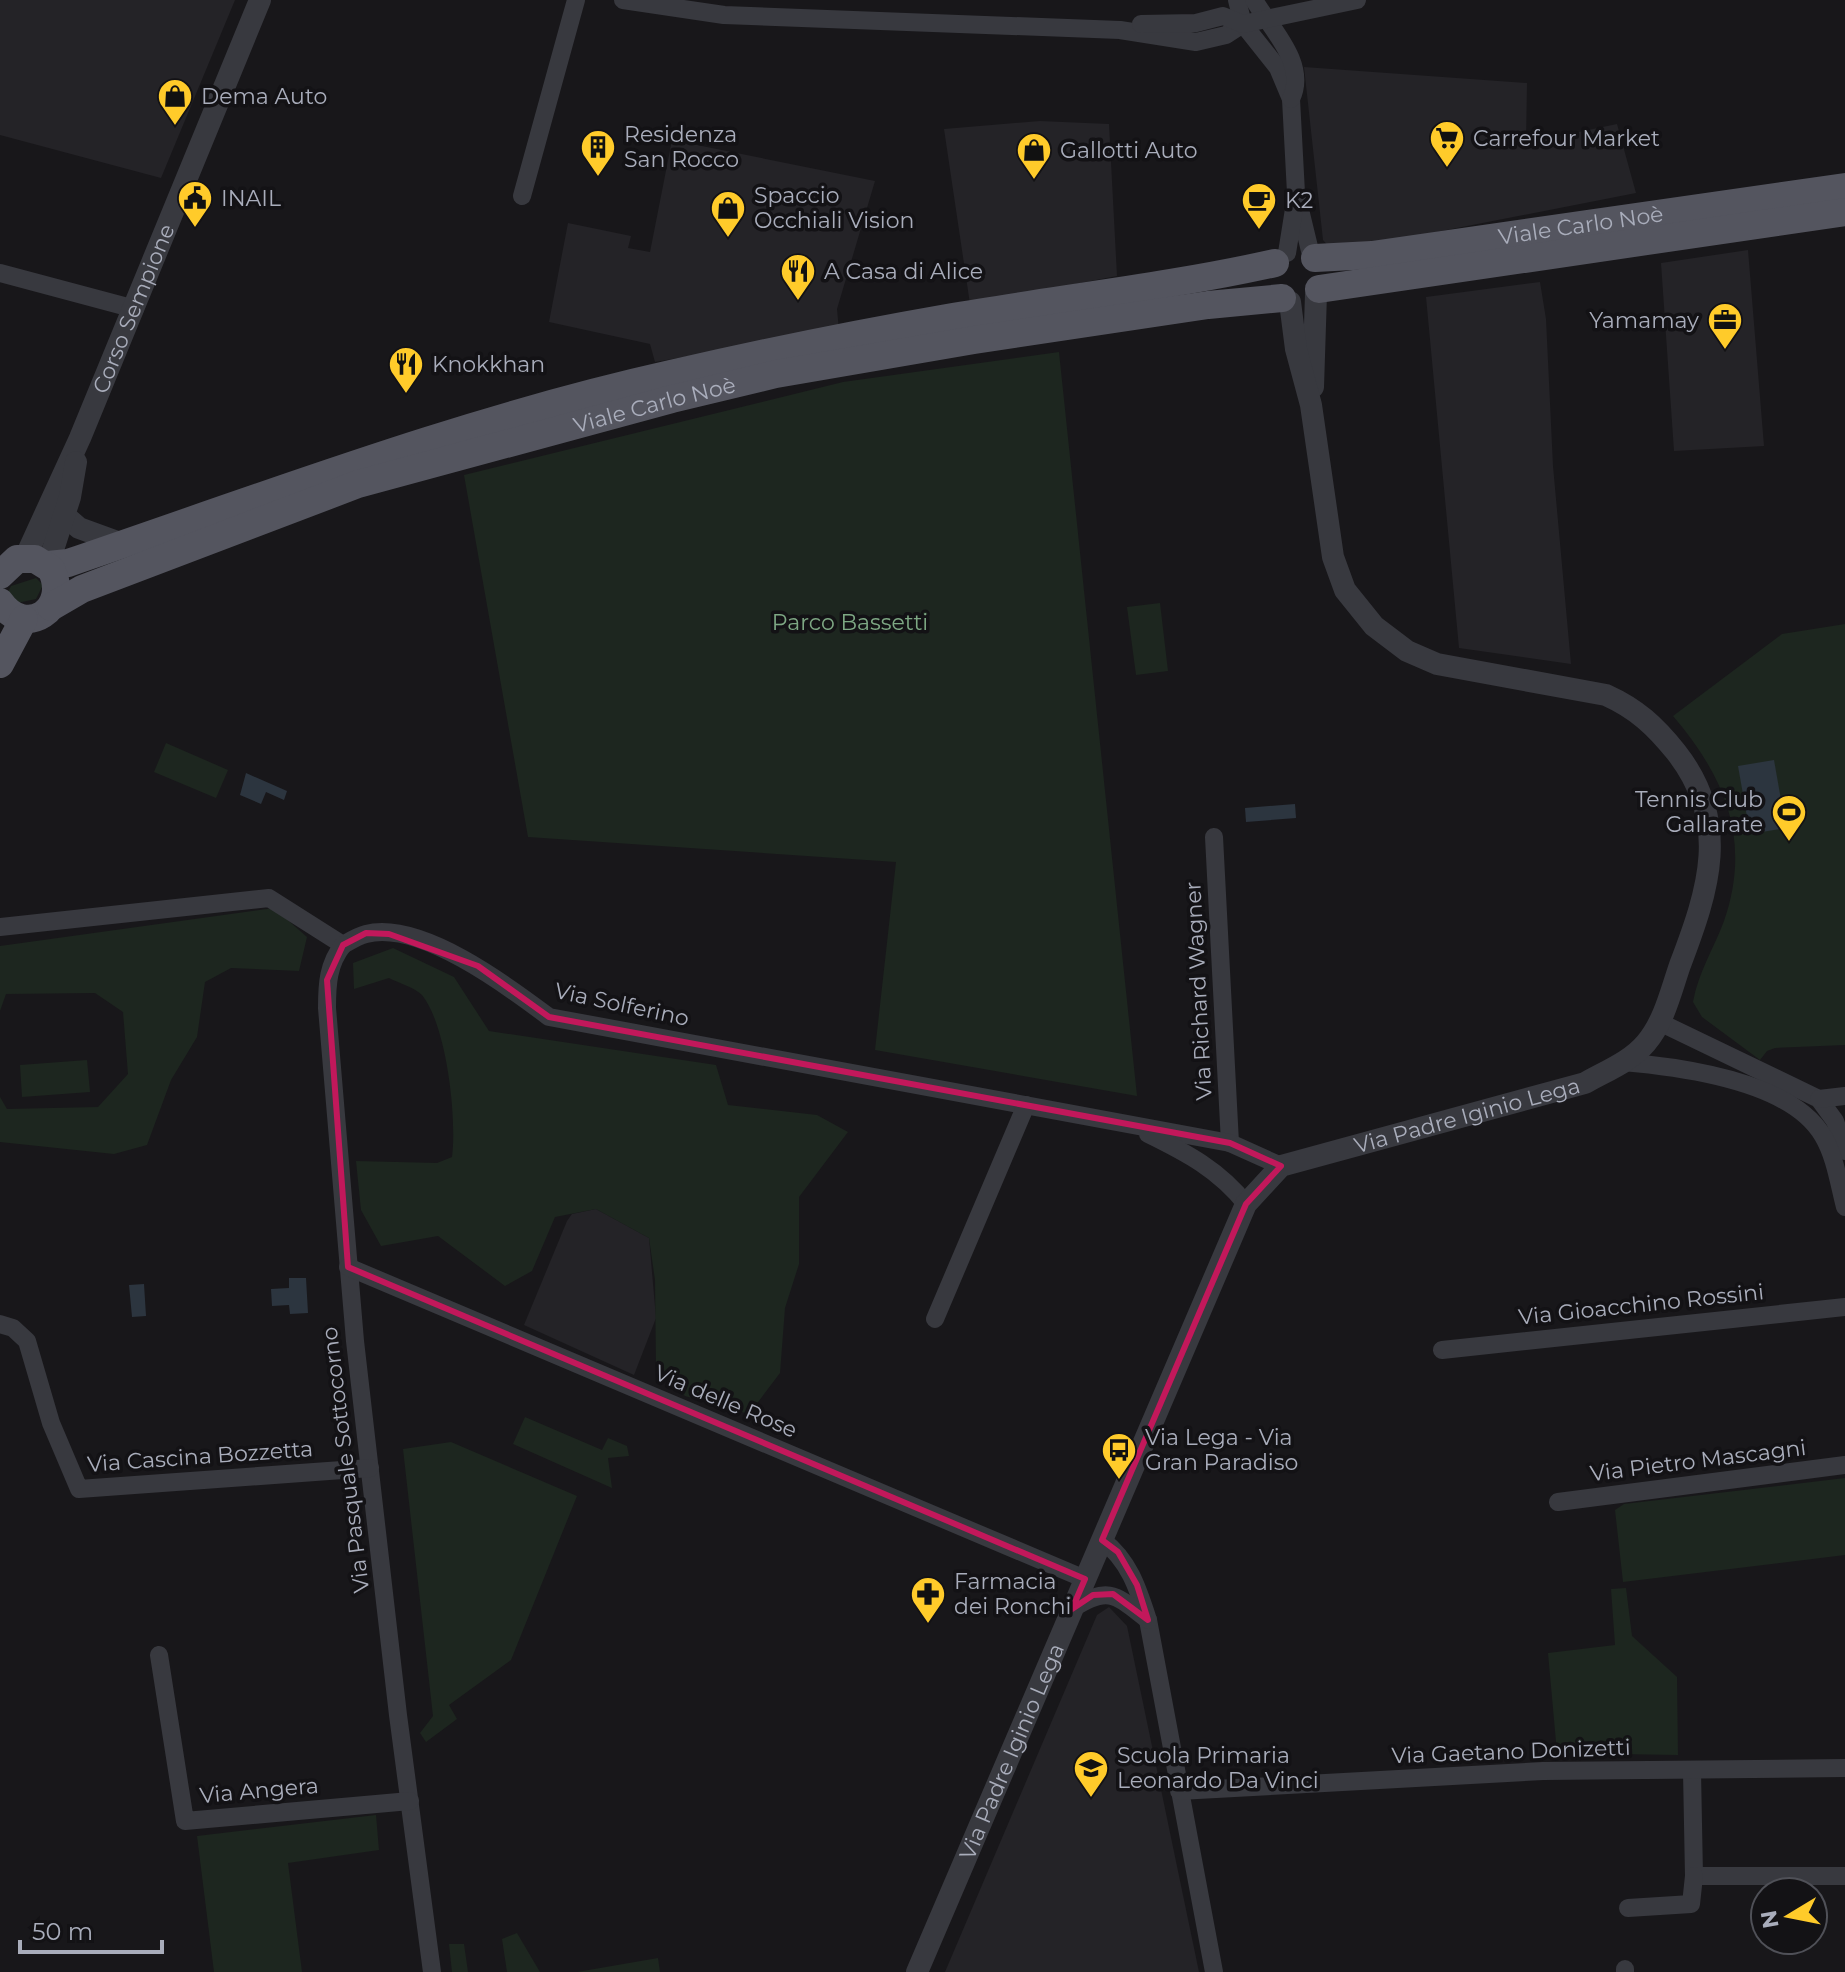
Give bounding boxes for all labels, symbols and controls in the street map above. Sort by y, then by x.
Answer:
shop icon: Dema Auto [156,77,194,127]
place label: Dema Auto [201,83,327,110]
supermarket icon: Carrefour Market [1428,119,1466,169]
place label: Residenza San Rocco [624,121,739,173]
place label: Carrefour Market [1473,125,1660,152]
building icon: Residenza San Rocco [579,128,617,178]
shop icon: Gallotti Auto [1015,131,1053,181]
place label: Gallotti Auto [1060,137,1198,164]
public building icon: INAIL [176,179,214,229]
cafe icon: K2 [1240,181,1278,231]
place label: Spaccio Occhiali Vision [754,182,914,234]
place label: INAIL [221,185,281,212]
place label: K2 [1285,187,1313,214]
shop icon: Spaccio Occhiali Vision [709,189,747,239]
street label: Viale Carlo Noè [1497,200,1665,251]
street label: Corso Sempione [87,220,181,398]
restaurant icon: A Casa di Alice [779,252,817,302]
place label: A Casa di Alice [824,258,983,285]
office icon: Yamamay [1706,301,1744,351]
place label: Yamamay [1589,307,1699,334]
restaurant icon: Knokkhan [387,345,425,395]
place label: Knokkhan [432,351,545,378]
street label: Viale Carlo Noè [570,371,738,439]
park label: Parco Bassetti [772,609,928,636]
place label: Tennis Club Gallarate [1635,786,1763,838]
sports icon: Tennis Club Gallarate [1770,793,1808,843]
street label: Via Richard Wagner [1179,881,1218,1101]
street label: Via Solferino [552,977,692,1032]
street label: Via Padre Iginio Lega [1351,1072,1583,1159]
street label: Via Gioacchino Rossini [1517,1278,1765,1331]
street label: Via Pasquale Sottocorno [316,1325,375,1595]
street label: Via delle Rose [650,1359,801,1444]
place label: Via Lega - Via Gran Paradiso [1145,1424,1298,1476]
bus stop icon: Via Lega - Via Gran Paradiso [1100,1431,1138,1481]
street label: Via Pietro Mascagni [1588,1434,1808,1487]
street label: Via Cascina Bozzetta [86,1435,314,1478]
place label: Farmacia dei Ronchi [954,1568,1071,1620]
pharmacy icon: Farmacia dei Ronchi [909,1575,947,1625]
street label: Via Padre Iginio Lega [954,1639,1070,1864]
street label: Via Gaetano Donizetti [1391,1734,1631,1769]
place label: Scuola Primaria Leonardo Da Vinci [1117,1742,1319,1794]
school or university icon: Scuola Primaria Leonardo Da Vinci [1072,1749,1110,1799]
street label: Via Angera [198,1772,320,1809]
north arrow [1749,1876,1829,1956]
scale bar [20,1904,162,1954]
text: N [1755,1908,1785,1930]
text: 50 m [32,1917,93,1946]

